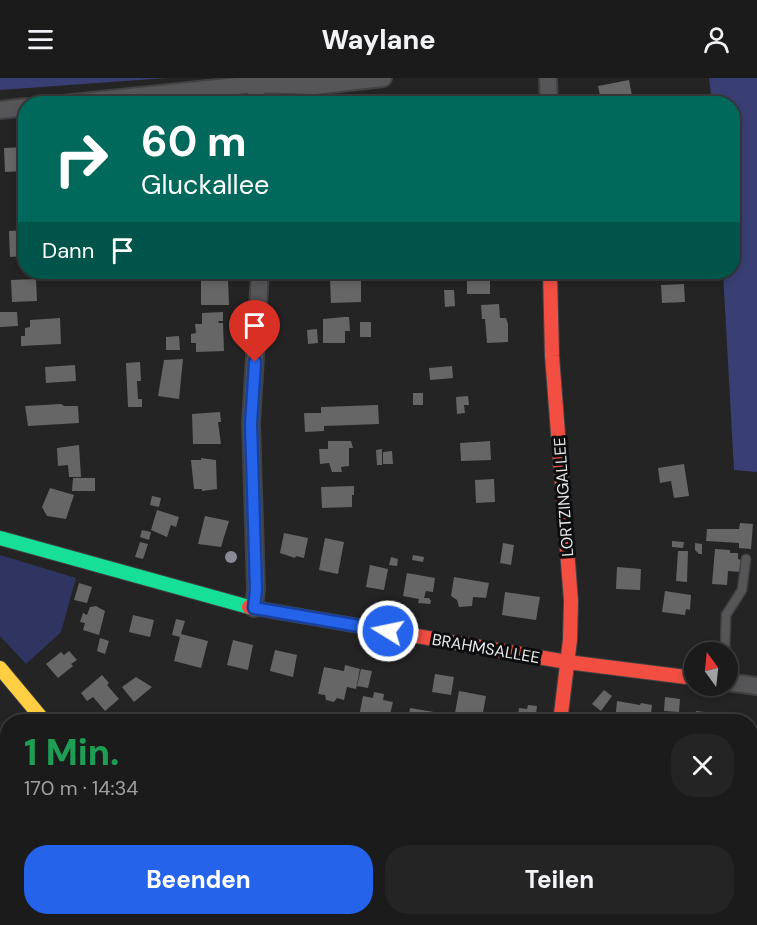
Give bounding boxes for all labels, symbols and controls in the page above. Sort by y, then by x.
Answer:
text: Waylane [321,22,436,57]
icon: menu [24,23,57,56]
icon: person [700,23,733,56]
text: 60 m [141,114,247,169]
icon: right [42,120,120,198]
text: Gluckallee [141,167,269,202]
icon: arrive [106,234,139,267]
text: Dann [42,236,94,265]
pin [229,300,280,362]
icon: arrive [238,309,271,342]
street label: LORTZINGALLEE [549,437,578,557]
position arrow [356,599,420,663]
street label: BRAHMSALLEE [430,629,541,668]
north arrow [684,642,738,696]
map controls [684,642,738,696]
text: 1 Min. [24,729,119,776]
button: close [671,734,734,797]
text: 170 m · 14:34 [24,775,138,801]
button: Beenden [24,845,373,914]
button: Teilen [385,845,734,914]

